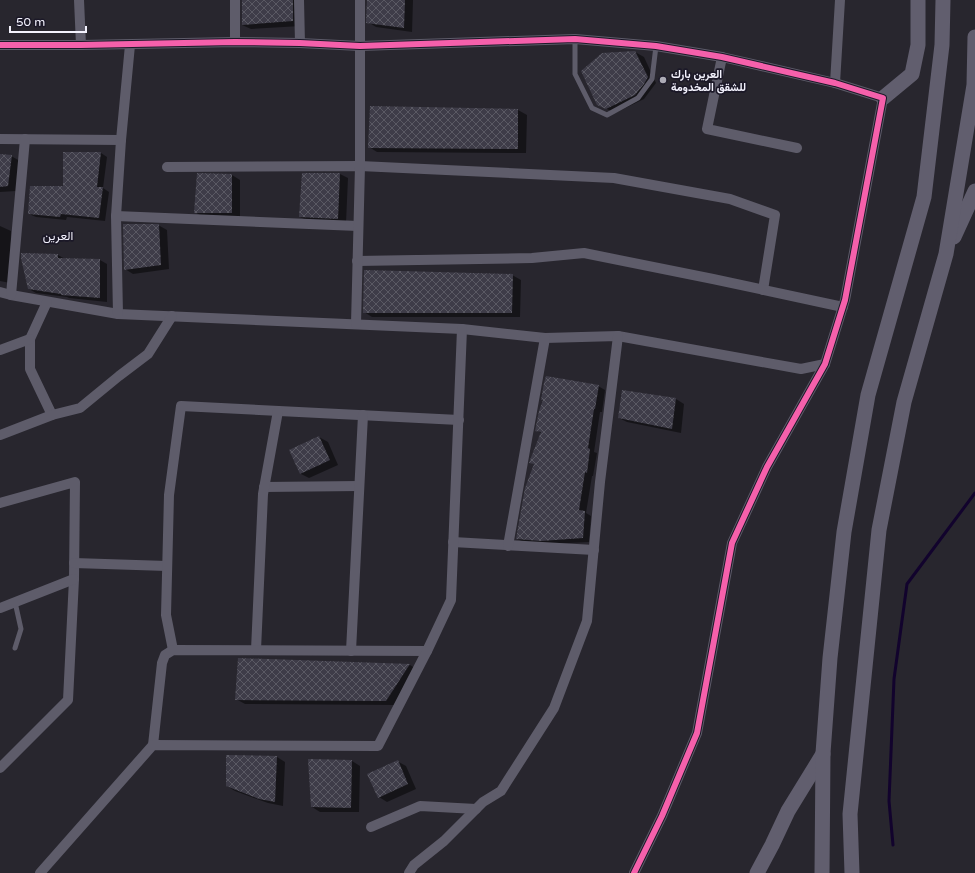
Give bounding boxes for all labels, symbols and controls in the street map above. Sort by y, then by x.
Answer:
scale bar [10,8,86,34]
text: 50 m [16,15,45,29]
place label: العرين بارك للشقق المخدومة [671,68,746,94]
marker: العرين بارك للشقق المخدومة [658,75,668,85]
district label: العرين [43,229,73,244]

